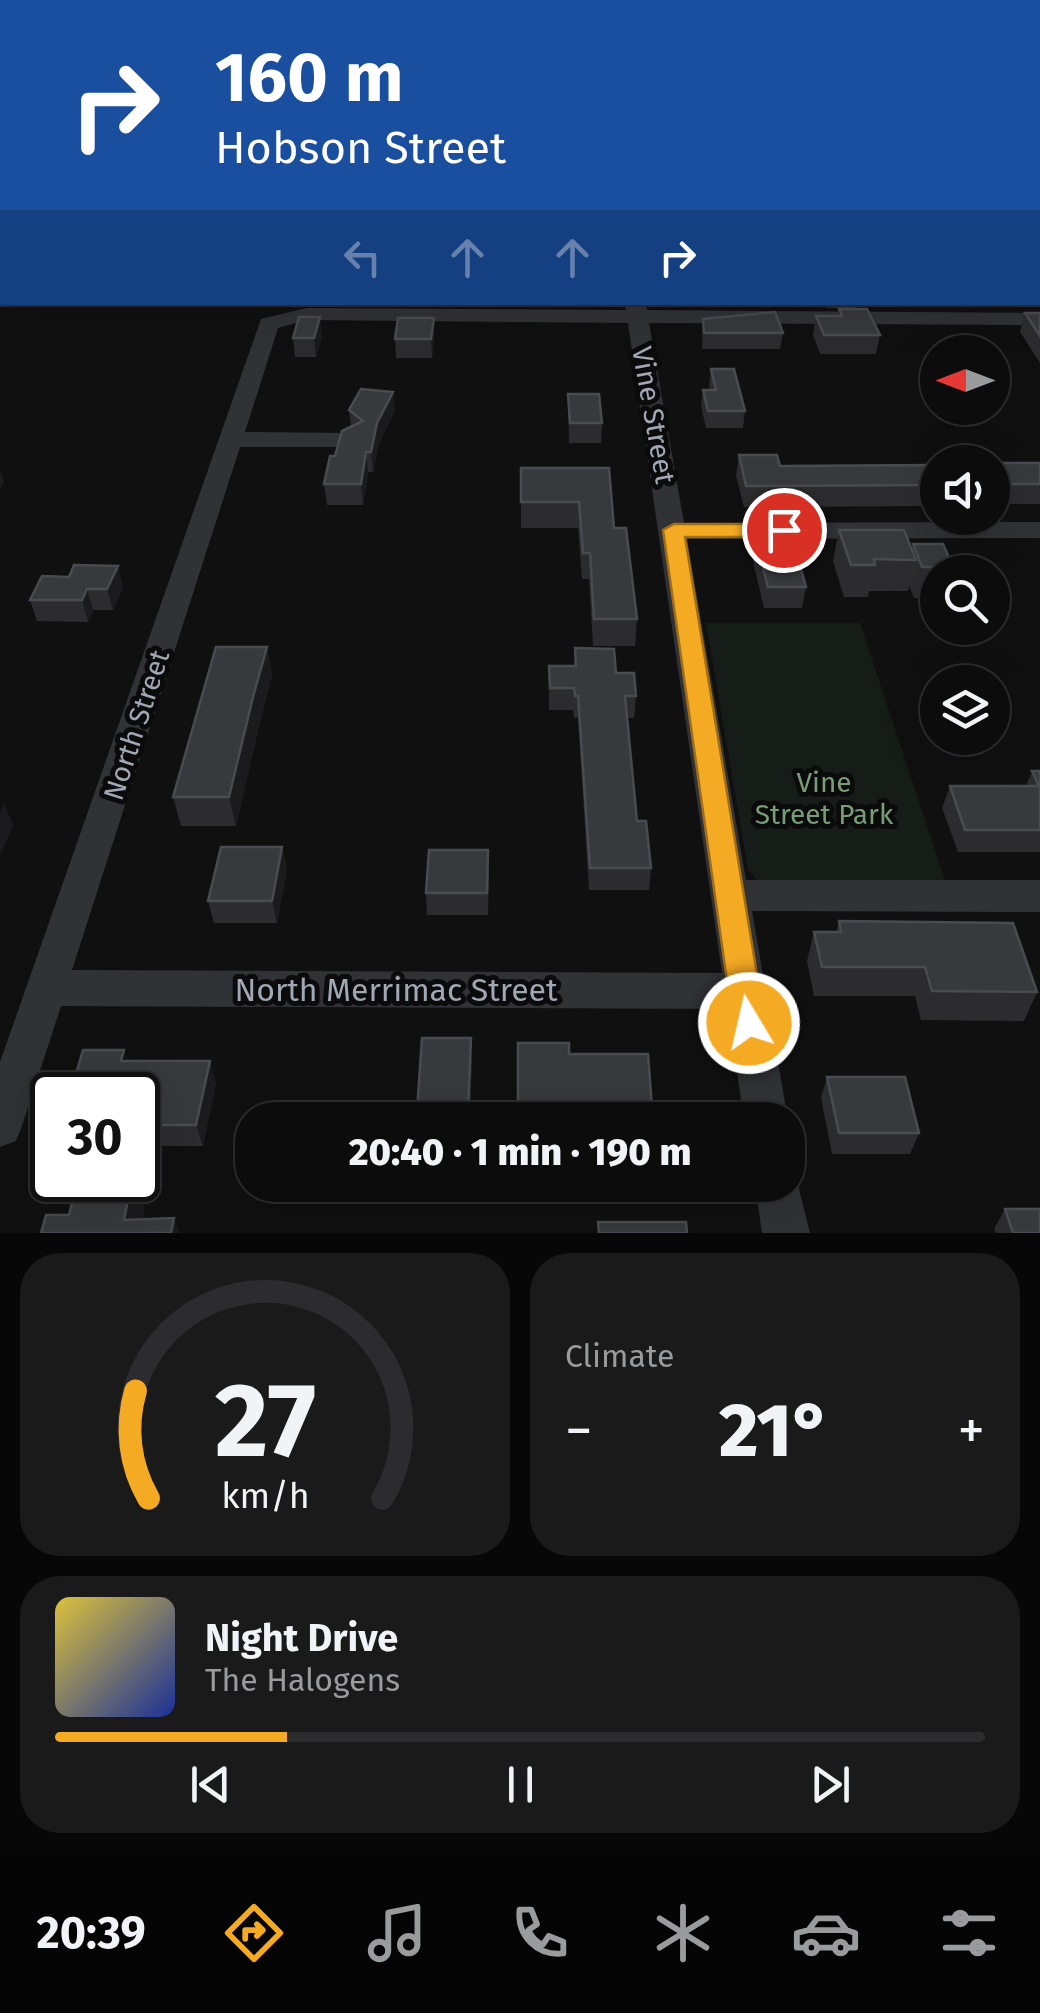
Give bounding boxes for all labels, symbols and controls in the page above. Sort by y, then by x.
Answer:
text: 160 m [215,36,404,120]
icon: right [50,40,180,170]
text: Hobson Street [215,121,506,175]
icon: left [335,230,390,285]
icon: ahead [440,230,495,285]
icon: ahead [545,230,600,285]
icon: right [650,230,705,285]
north arrow [920,335,1010,425]
map controls [920,335,1010,755]
street label: Vine Street [625,344,682,487]
button: sound [920,445,1010,535]
pin [742,488,827,573]
icon: arrive [757,503,812,558]
button: search [920,555,1010,645]
street label: North Street [97,645,177,805]
button: layers [920,665,1010,755]
park label: Vine Street Park [755,766,894,831]
street label: North Merrimac Street [234,971,558,1009]
position arrow [697,971,801,1075]
speed limit sign: 30 [30,1072,160,1202]
text: 20:40 · 1 min · 190 m [349,1129,691,1175]
text: Climate [565,1337,674,1375]
text: 27 [214,1359,316,1484]
text: 21° [719,1386,831,1476]
text: − [565,1398,593,1464]
text: + [958,1398,985,1464]
text: km/h [221,1475,309,1517]
text: Night Drive [205,1615,398,1661]
text: The Halogens [205,1661,400,1699]
icon: previous [183,1757,238,1812]
icon: pause [493,1757,548,1812]
icon: next [803,1757,858,1812]
icon: directions [219,1898,289,1968]
icon: music [362,1898,432,1968]
icon: phone [505,1898,575,1968]
icon: climate [648,1898,718,1968]
icon: car [791,1898,861,1968]
icon: filters [934,1898,1004,1968]
text: 20:39 [36,1906,146,1960]

